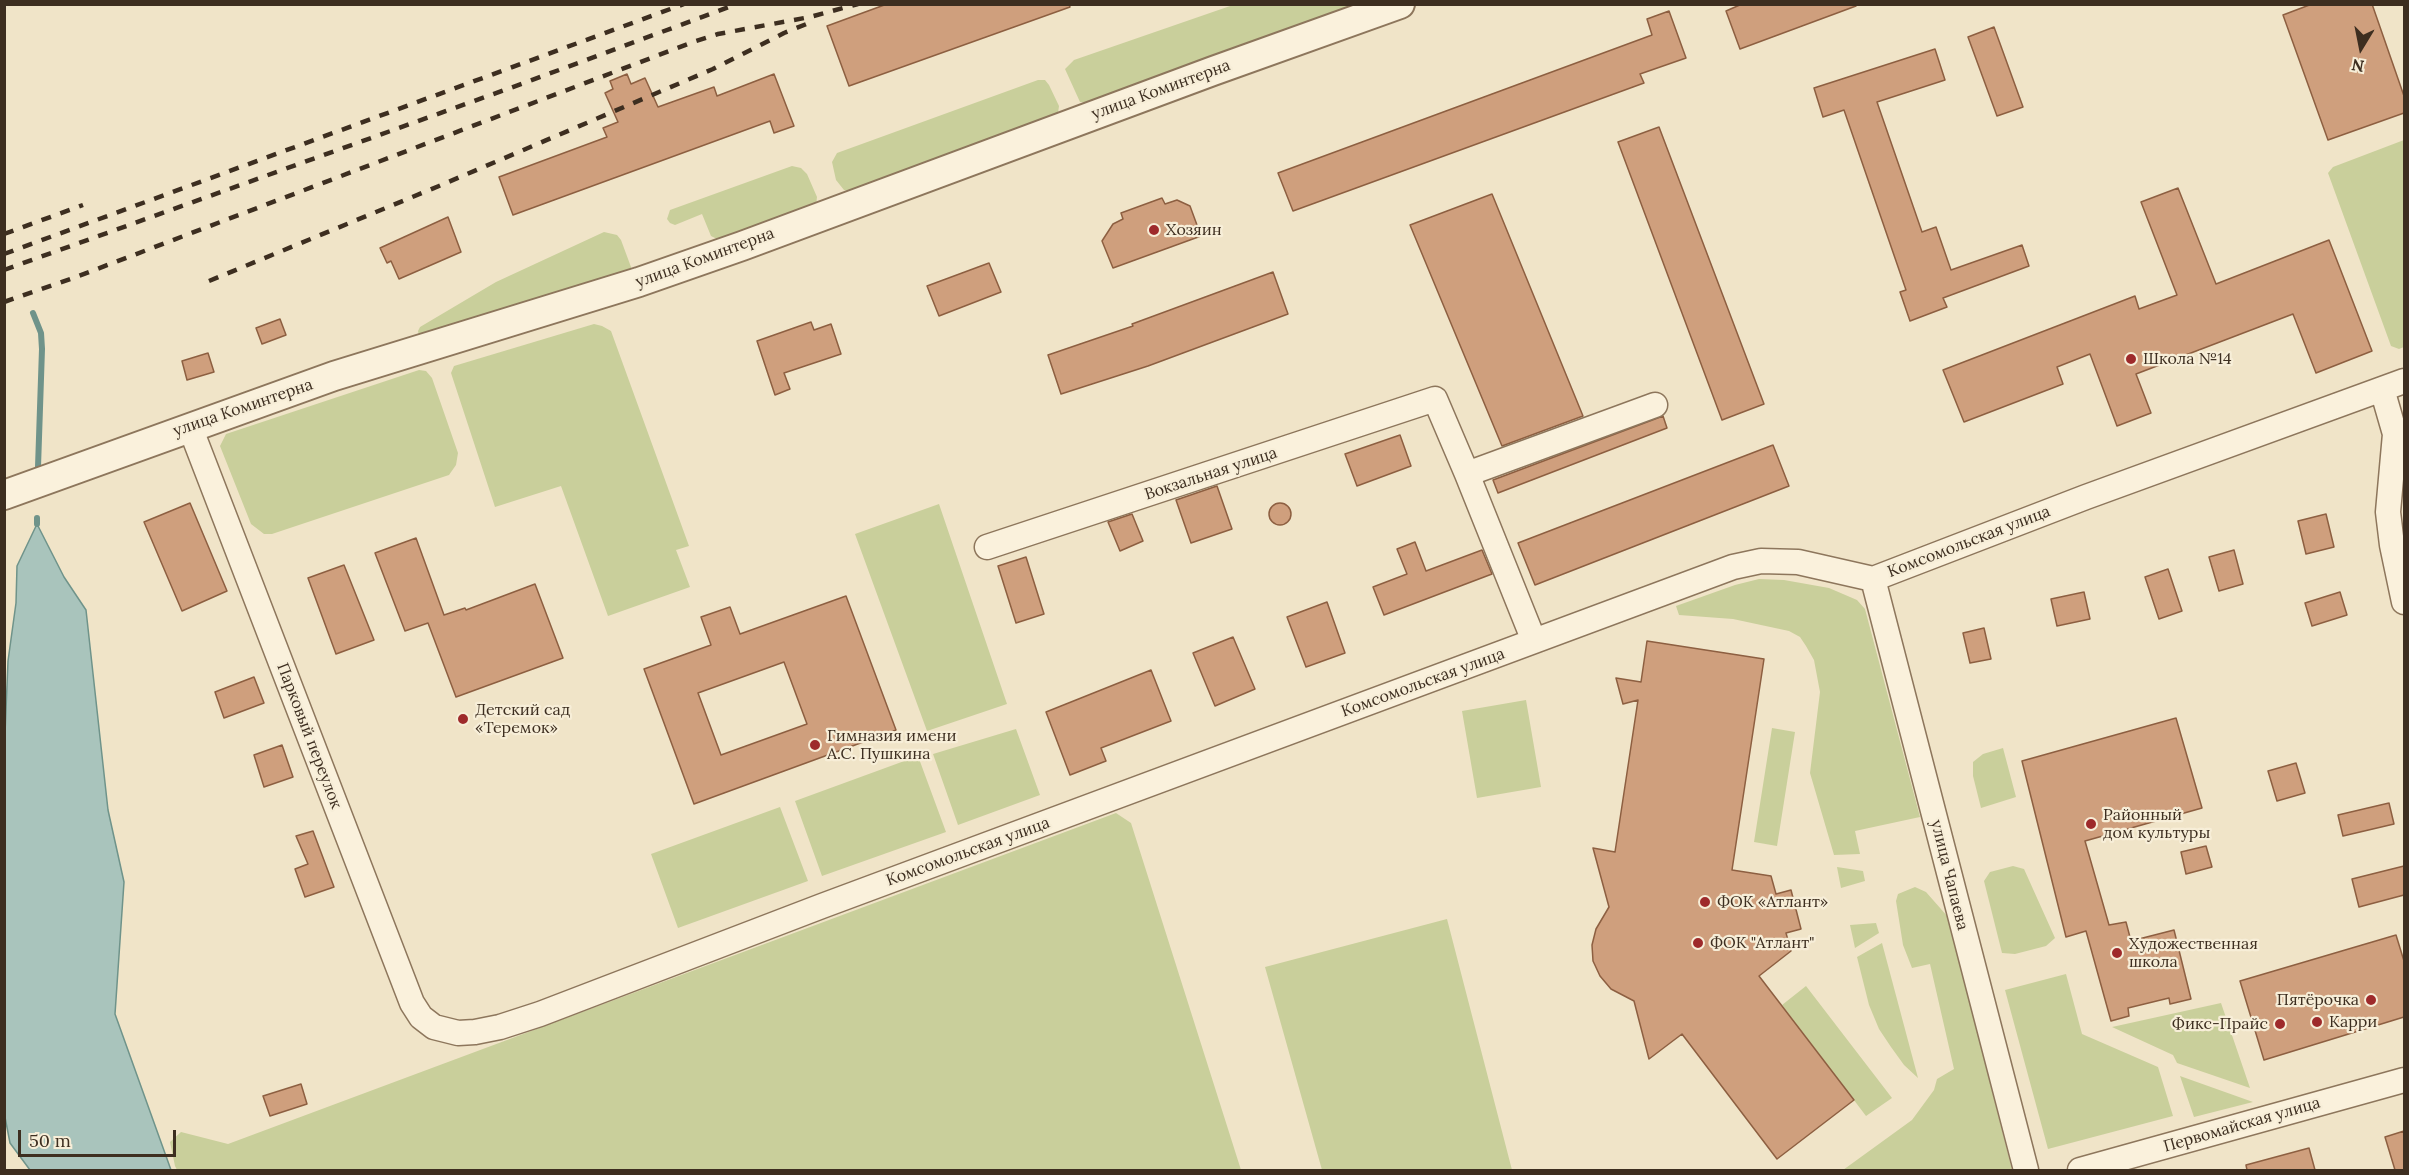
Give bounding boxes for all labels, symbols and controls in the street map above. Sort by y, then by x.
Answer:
north arrow [2331,18,2391,78]
text: N [2350,55,2366,77]
street label: улица Коминтерна [1089,56,1233,124]
place label: Хозяин [1166,220,1222,240]
marker: Хозяин [1147,223,1161,237]
street label: улица Коминтерна [633,224,777,292]
place label: Школа №14 [2143,349,2232,369]
marker: Школа №14 [2124,352,2138,366]
street label: улица Коминтерна [171,375,315,441]
street label: Вокзальная улица [1142,444,1280,504]
street label: Комсомольская улица [1885,502,2053,582]
street label: Комсомольская улица [1339,644,1507,722]
street label: Парковый переулок [272,660,346,812]
place label: Детский сад «Теремок» [475,700,570,738]
marker: Детский сад «Теремок» [456,712,470,726]
place label: Гимназия имени А.С. Пушкина [827,726,957,764]
marker: Гимназия имени А.С. Пушкина [808,738,822,752]
place label: Районный дом культуры [2103,805,2210,843]
street label: Комсомольская улица [884,813,1052,891]
marker: Районный дом культуры [2084,817,2098,831]
street label: улица Чапаева [1926,818,1972,932]
place label: ФОК «Атлант» [1717,892,1828,912]
marker: ФОК «Атлант» [1698,895,1712,909]
place label: ФОК "Атлант" [1710,933,1815,953]
place label: Художественная школа [2129,934,2258,972]
marker: ФОК "Атлант" [1691,936,1705,950]
marker: Художественная школа [2110,946,2124,960]
place label: Пятёрочка [2277,990,2359,1010]
marker: Пятёрочка [2364,993,2378,1007]
place label: Карри [2329,1012,2377,1032]
place label: Фикс-Прайс [2172,1014,2268,1034]
marker: Карри [2310,1015,2324,1029]
marker: Фикс-Прайс [2273,1017,2287,1031]
street label: Первомайская улица [2161,1093,2323,1157]
scale bar [21,1118,178,1156]
text: 50 m [29,1129,71,1152]

